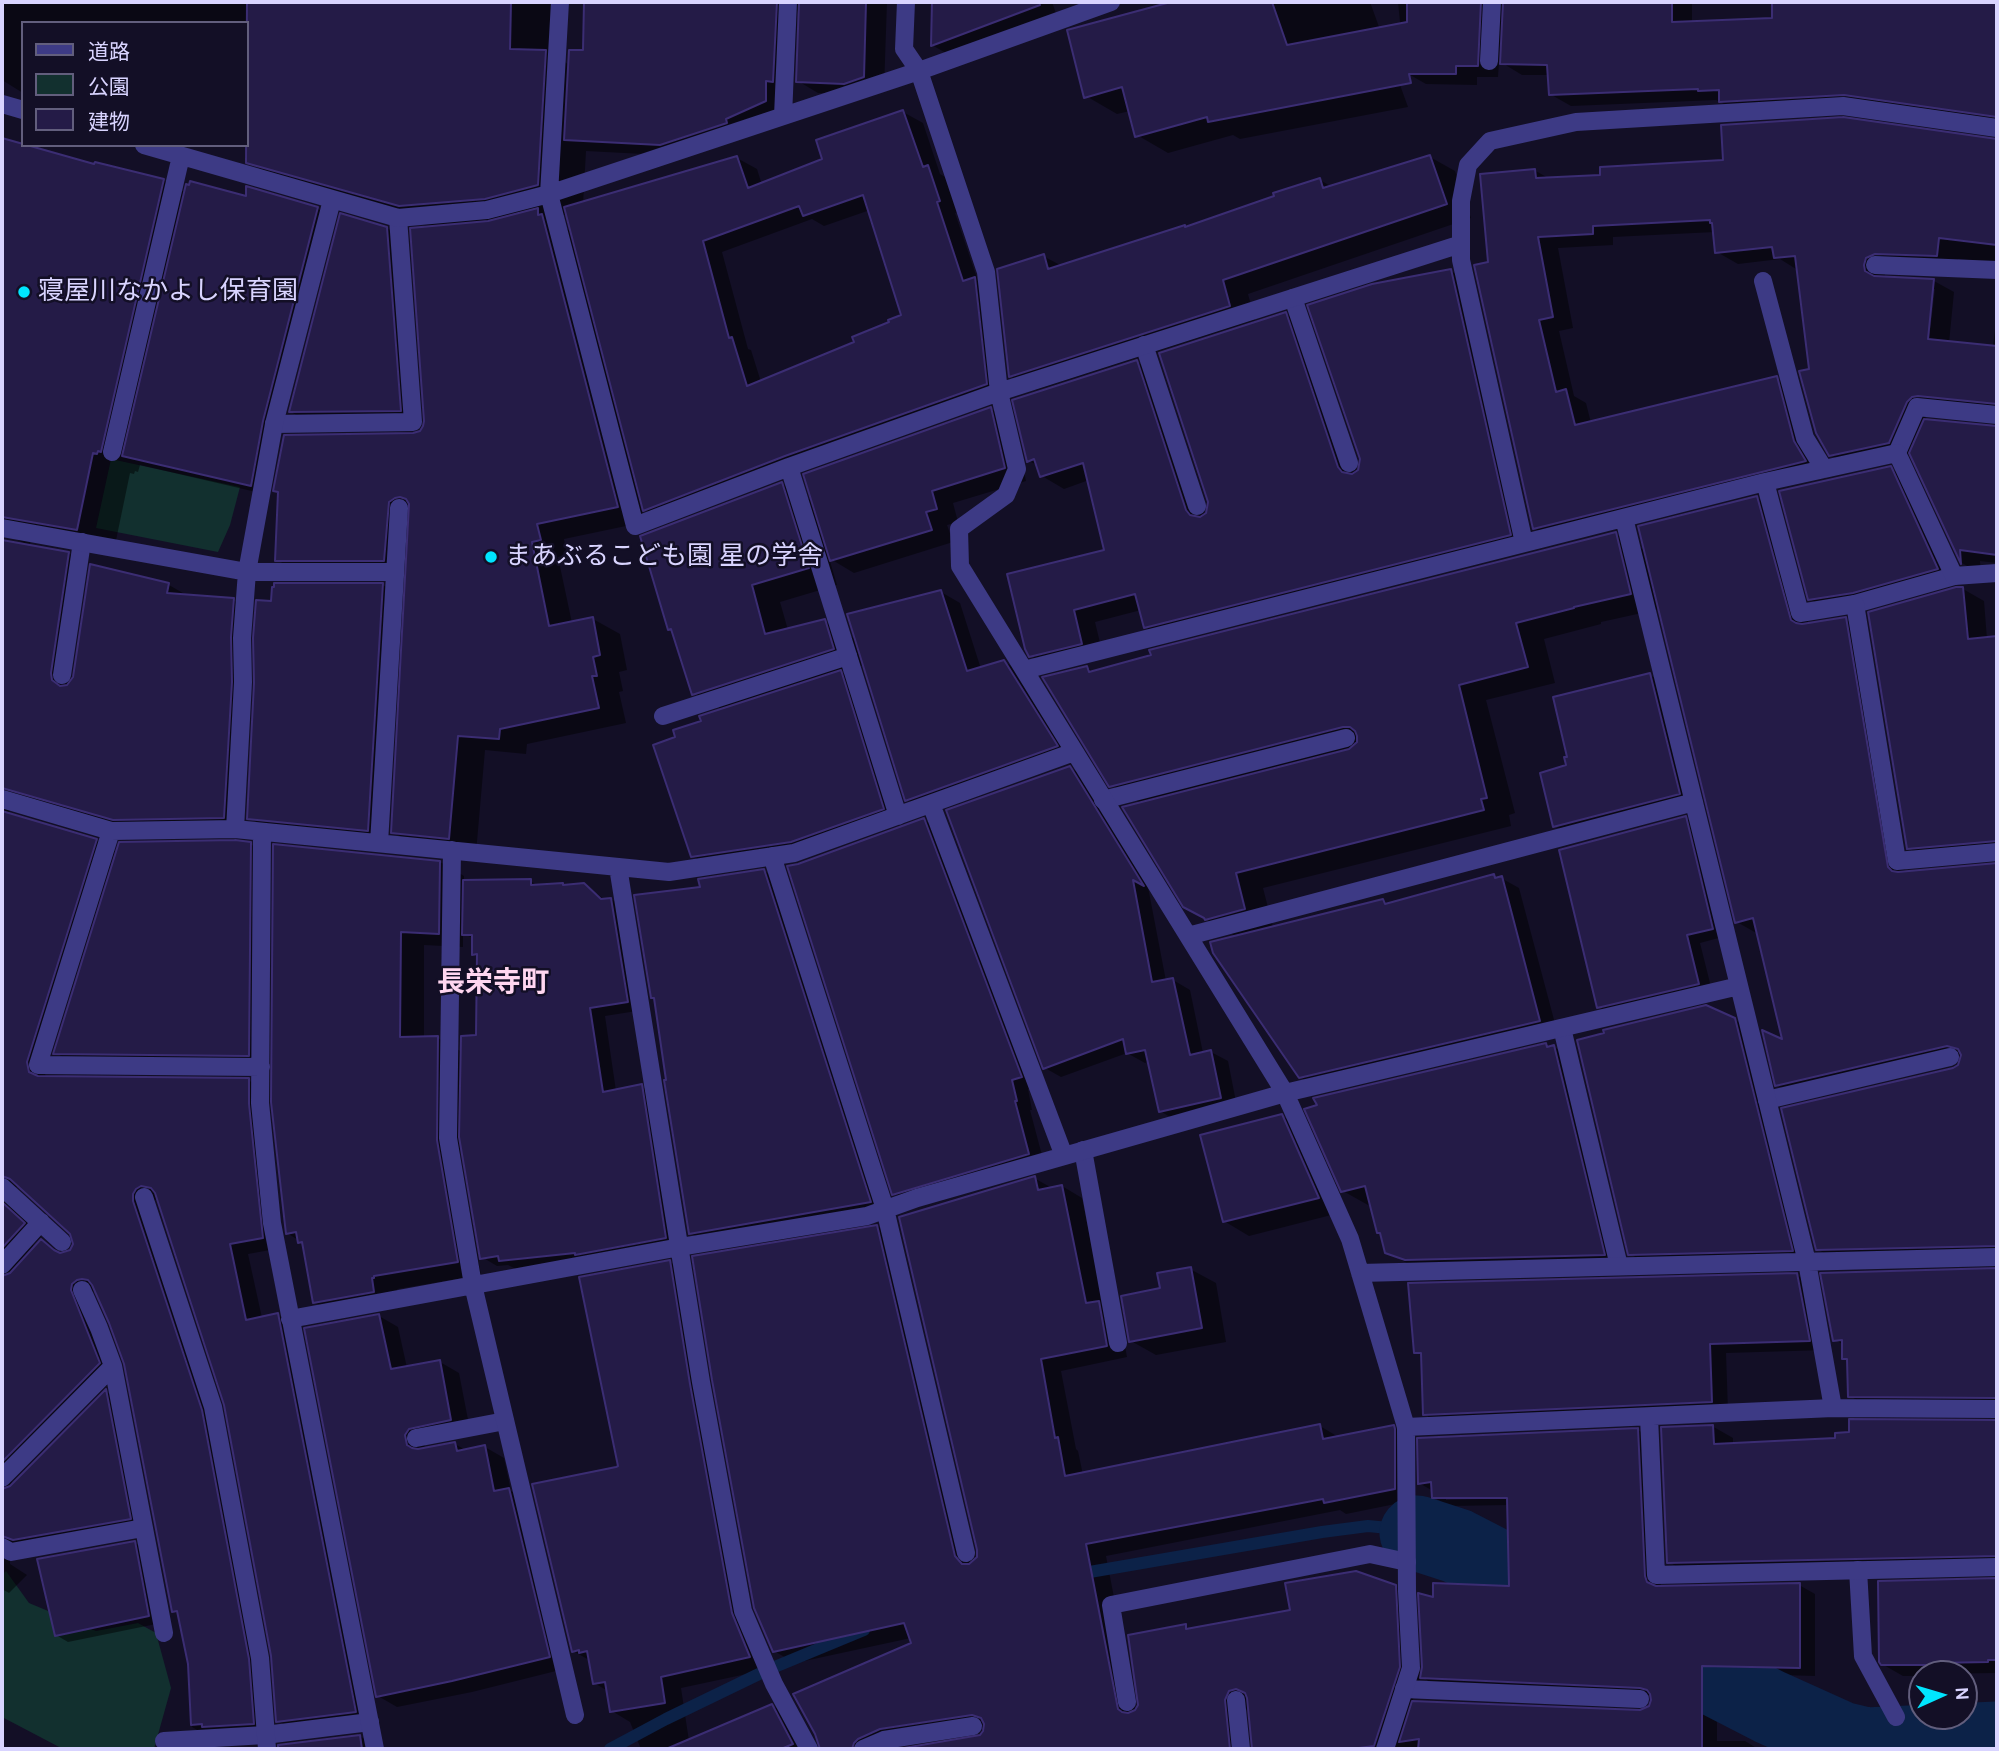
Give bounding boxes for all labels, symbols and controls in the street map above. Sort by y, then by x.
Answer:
legend [21,21,248,147]
text: 道路 [88,40,130,64]
text: 公園 [88,75,130,99]
text: 建物 [88,110,130,134]
place label: 寝屋川なかよし保育園 [38,276,298,308]
marker: 寝屋川なかよし保育園 [16,284,32,300]
place label: まあぶるこども園 星の学舎 [505,541,823,573]
marker: まあぶるこども園 星の学舎 [483,549,499,565]
district label: 長栄寺町 [437,966,549,1000]
north arrow [1908,1660,1978,1730]
text: N [1951,1686,1973,1701]

